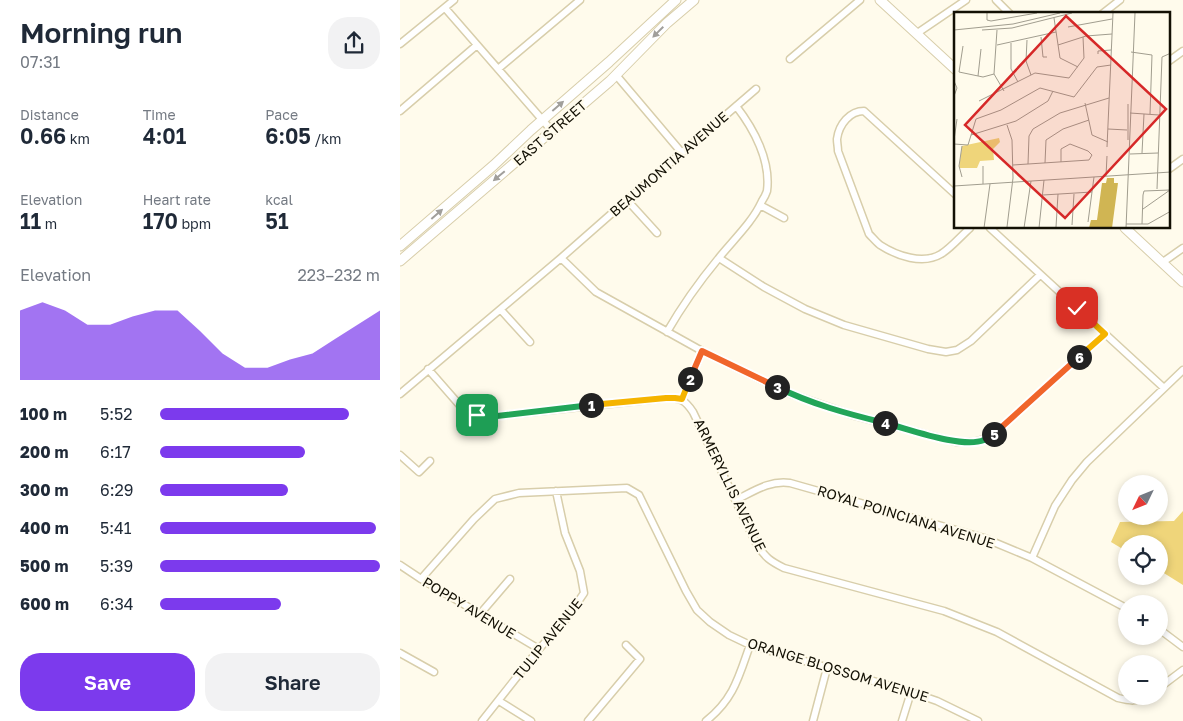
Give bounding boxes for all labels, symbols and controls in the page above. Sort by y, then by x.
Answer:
inset map [954,12,1170,229]
text: Morning run [20,16,183,49]
button: share [328,17,380,69]
one-way arrow [652,26,664,38]
text: 07:31 [20,52,60,72]
street label: EAST STREET [509,96,590,169]
one-way arrow [552,100,564,112]
text: Distance [20,106,79,123]
text: Time [143,106,176,123]
text: Pace [265,106,298,123]
street label: BEAUMONTIA AVENUE [606,107,731,220]
text: 0.66 [20,123,66,149]
text: 4:01 [143,123,186,149]
text: 6:05 [265,123,311,149]
text: km [66,130,90,147]
text: /km [311,130,341,147]
one-way arrow [492,171,505,182]
text: Elevation [20,191,82,208]
text: Heart rate [143,191,211,208]
text: kcal [265,191,293,208]
text: 11 [20,208,41,234]
text: 170 [143,208,178,234]
text: 51 [265,208,289,234]
one-way arrow [431,209,443,220]
text: m [41,215,57,232]
text: bpm [178,215,211,232]
text: Elevation [20,265,91,285]
text: 223–232 m [298,265,380,285]
pin [1056,287,1098,329]
icon: check [1063,294,1091,322]
pin: 6 [1066,344,1092,370]
text: 6 [1075,349,1084,366]
pin: 2 [678,366,702,392]
text: 2 [686,371,695,388]
pin: 3 [764,374,790,400]
text: 3 [773,379,782,396]
pin: 1 [578,392,604,418]
pin [456,394,498,436]
text: 1 [588,397,595,414]
icon: arrive [463,401,491,429]
text: 100 m [20,404,67,424]
text: 5:52 [100,404,133,424]
pin: 4 [872,410,898,436]
text: 4 [881,415,890,432]
street label: ARMERYLLIS AVENUE [691,416,770,554]
pin: 5 [982,422,1006,446]
text: 5 [990,426,999,443]
text: 200 m [20,442,69,462]
text: 6:17 [100,442,131,462]
north arrow [1118,475,1168,525]
map controls [1118,475,1168,705]
text: 300 m [20,480,69,500]
text: 6:29 [100,480,133,500]
street label: ROYAL POINCIANA AVENUE [815,481,997,552]
text: 400 m [20,518,69,538]
text: 5:41 [100,518,132,538]
button: locate [1118,535,1168,585]
text: 500 m [20,556,69,576]
text: 5:39 [100,556,133,576]
street label: POPPY AVENUE [420,573,519,642]
text: 600 m [20,594,69,614]
text: 6:34 [100,594,134,614]
street label: TULIP AVENUE [510,595,585,683]
button: + [1118,595,1168,645]
street label: ORANGE BLOSSOM AVENUE [746,634,931,705]
button: Save [20,653,195,711]
button: Share [205,653,380,711]
button: − [1118,655,1168,705]

